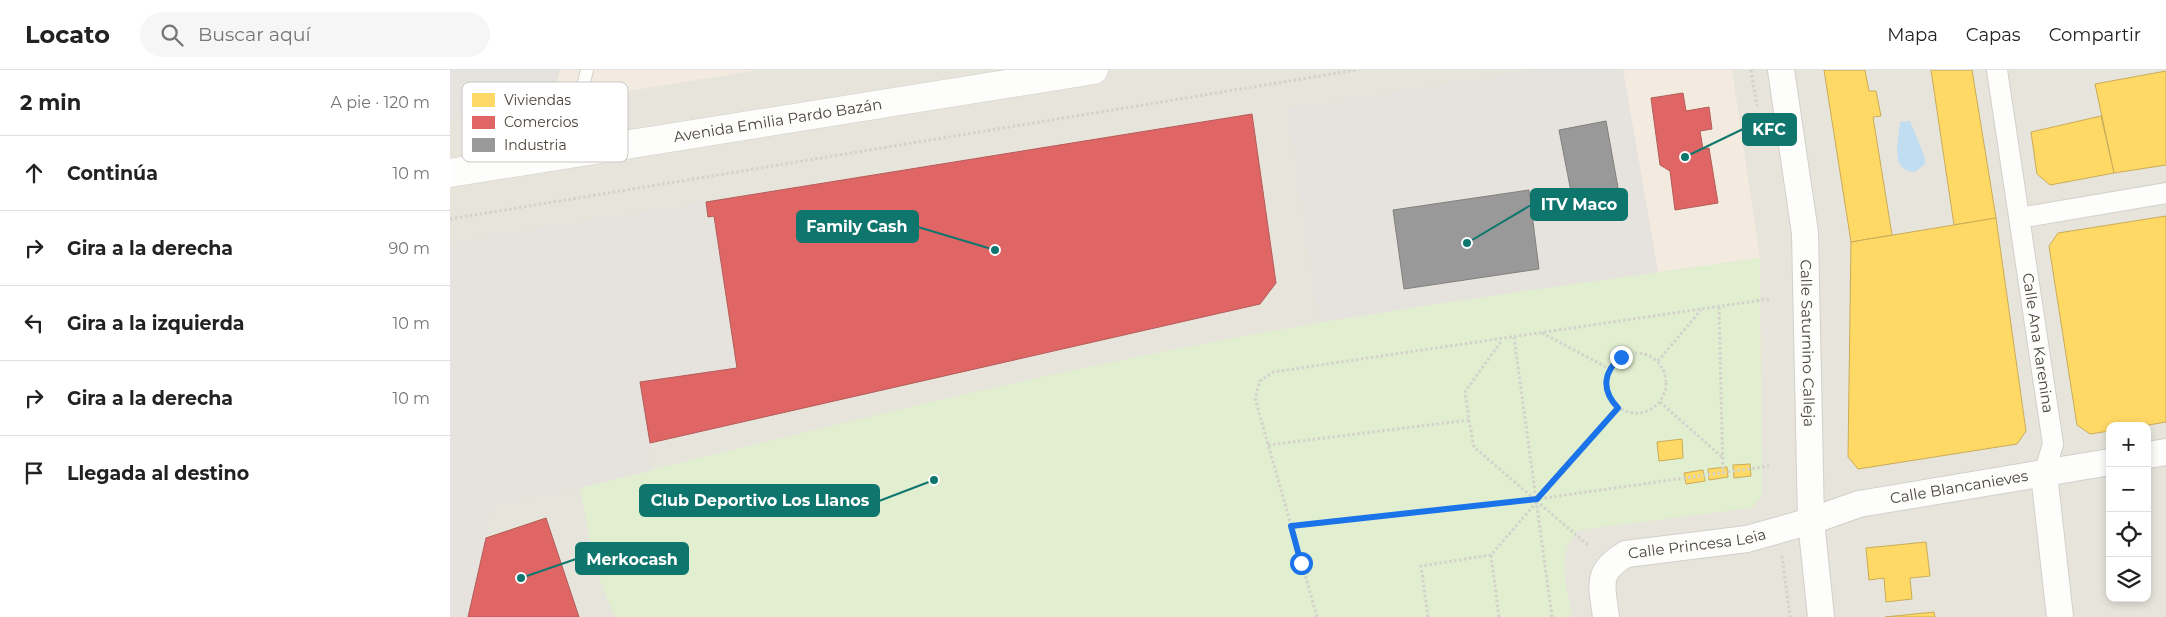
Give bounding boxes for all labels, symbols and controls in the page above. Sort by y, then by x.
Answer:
search box [140,12,490,57]
text: Locato [25,20,110,49]
icon: search [158,21,186,49]
text: Buscar aquí [198,23,311,46]
text: Mapa [1887,24,1938,46]
text: Capas [1966,24,2021,46]
text: Compartir [2049,24,2141,46]
legend [462,82,628,162]
text: 2 min [20,90,81,115]
text: Viviendas [504,91,571,109]
text: A pie · 120 m [331,93,430,112]
street label: Avenida Emilia Pardo Bazán [672,94,883,146]
text: Comercios [504,113,578,131]
callout: KFC [1743,114,1796,145]
text: KFC [1752,120,1786,139]
text: Industria [504,136,567,154]
icon: ahead [20,159,48,187]
text: Continúa [67,162,158,185]
text: 10 m [392,164,430,183]
callout: ITV Maco [1531,189,1627,220]
text: ITV Maco [1541,195,1617,214]
callout: Family Cash [797,211,918,242]
text: Family Cash [806,217,908,236]
icon: right [20,234,48,262]
text: Gira a la derecha [67,237,233,260]
text: 90 m [388,239,430,258]
street label: Calle Saturnino Calleja [1797,259,1819,427]
street label: Calle Ana Karenina [2018,271,2058,414]
icon: left [20,309,48,337]
text: Gira a la izquierda [67,312,245,335]
text: 10 m [392,314,430,333]
route end [1610,346,1633,369]
icon: right [20,384,48,412]
text: Gira a la derecha [67,387,233,410]
text: 10 m [392,389,430,408]
map controls [2106,422,2151,602]
button: + [2106,422,2151,467]
icon: arrive [20,459,48,487]
text: Llegada al destino [67,462,249,485]
street label: Calle Blancanieves [1889,466,2029,508]
button: − [2106,467,2151,512]
callout: Club Deportivo Los Llanos [640,485,879,516]
text: Club Deportivo Los Llanos [651,491,870,510]
button: locate [2106,512,2151,557]
street label: Calle Princesa Leia [1627,524,1768,563]
callout: Merkocash [576,543,688,574]
text: Merkocash [586,550,678,569]
route start [1290,552,1313,575]
button: layers [2106,557,2151,602]

